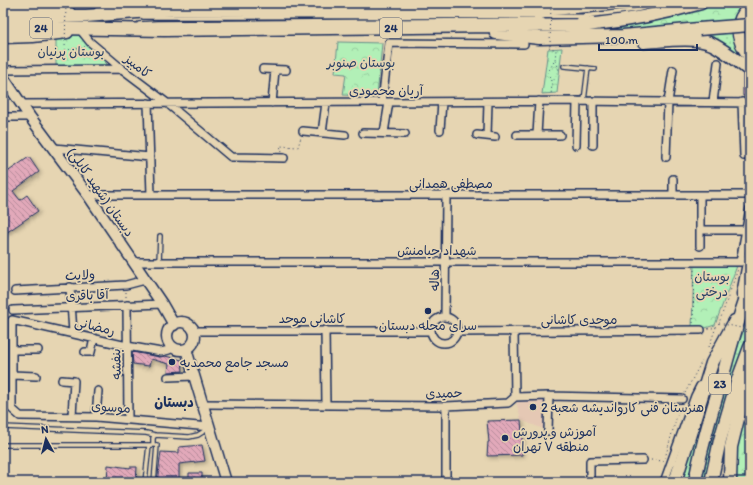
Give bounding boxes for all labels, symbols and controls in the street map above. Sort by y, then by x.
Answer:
road number: 24 [30,18,52,38]
road number: 24 [380,18,402,38]
scale bar [599,26,697,52]
text: 100 m [605,33,638,47]
park label: بوستان پرنیان [37,44,105,60]
street label: کامبیز [120,50,155,82]
park label: بوستان صنوبر [326,55,395,71]
street label: آریان محمودی [349,83,424,99]
street label: دبستان (شهید کابلی) [63,145,137,241]
street label: مصطفی همدانی [409,176,493,193]
street label: شهداد حیامنش [397,243,477,259]
street label: ولایت [65,267,95,284]
street label: هاله [427,269,442,291]
park label: بوستان درختی [694,269,730,301]
street label: آقا باقری [65,287,110,304]
marker: سرای محله دبستان [423,306,433,316]
street label: کاشانی موحد [279,311,346,328]
street label: موحدی کاشانی [541,312,617,329]
street label: رمضانی [73,314,117,340]
place label: سرای محله دبستان [379,318,477,334]
street label: بنفشه [108,348,125,380]
place label: مسجد جامع محمدیه [180,355,289,373]
marker: مسجد جامع محمدیه [167,357,177,367]
road number: 23 [709,374,731,394]
street label: حمیدی [425,385,463,402]
district label: دبستان [154,394,194,411]
street label: موسوی [91,398,131,417]
place label: هنرستان فنی کارواندیشه شعبه 2 [541,400,704,417]
marker: هنرستان فنی کارواندیشه شعبه 2 [528,402,538,412]
north arrow [26,419,66,459]
text: N [40,423,49,436]
place label: آموزش و پرورش منطقه ۷ تهران [513,424,597,454]
marker: آموزش و پرورش منطقه ۷ تهران [500,433,510,443]

